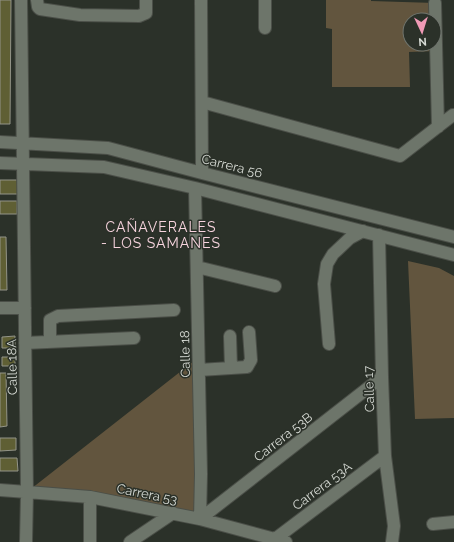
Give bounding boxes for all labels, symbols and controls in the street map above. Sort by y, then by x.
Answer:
north arrow [402,12,442,52]
text: N [418,35,427,48]
street label: Carrera 56 [200,151,264,181]
district label: CAÑAVERALES - LOS SAMANES [101,218,221,251]
street label: Calle 18 [177,330,193,378]
street label: Calle 18A [4,339,20,395]
street label: Calle 17 [361,365,377,412]
street label: Carrera 53B [251,409,316,465]
street label: Carrera 53A [289,459,355,513]
street label: Carrera 53 [115,481,179,507]

